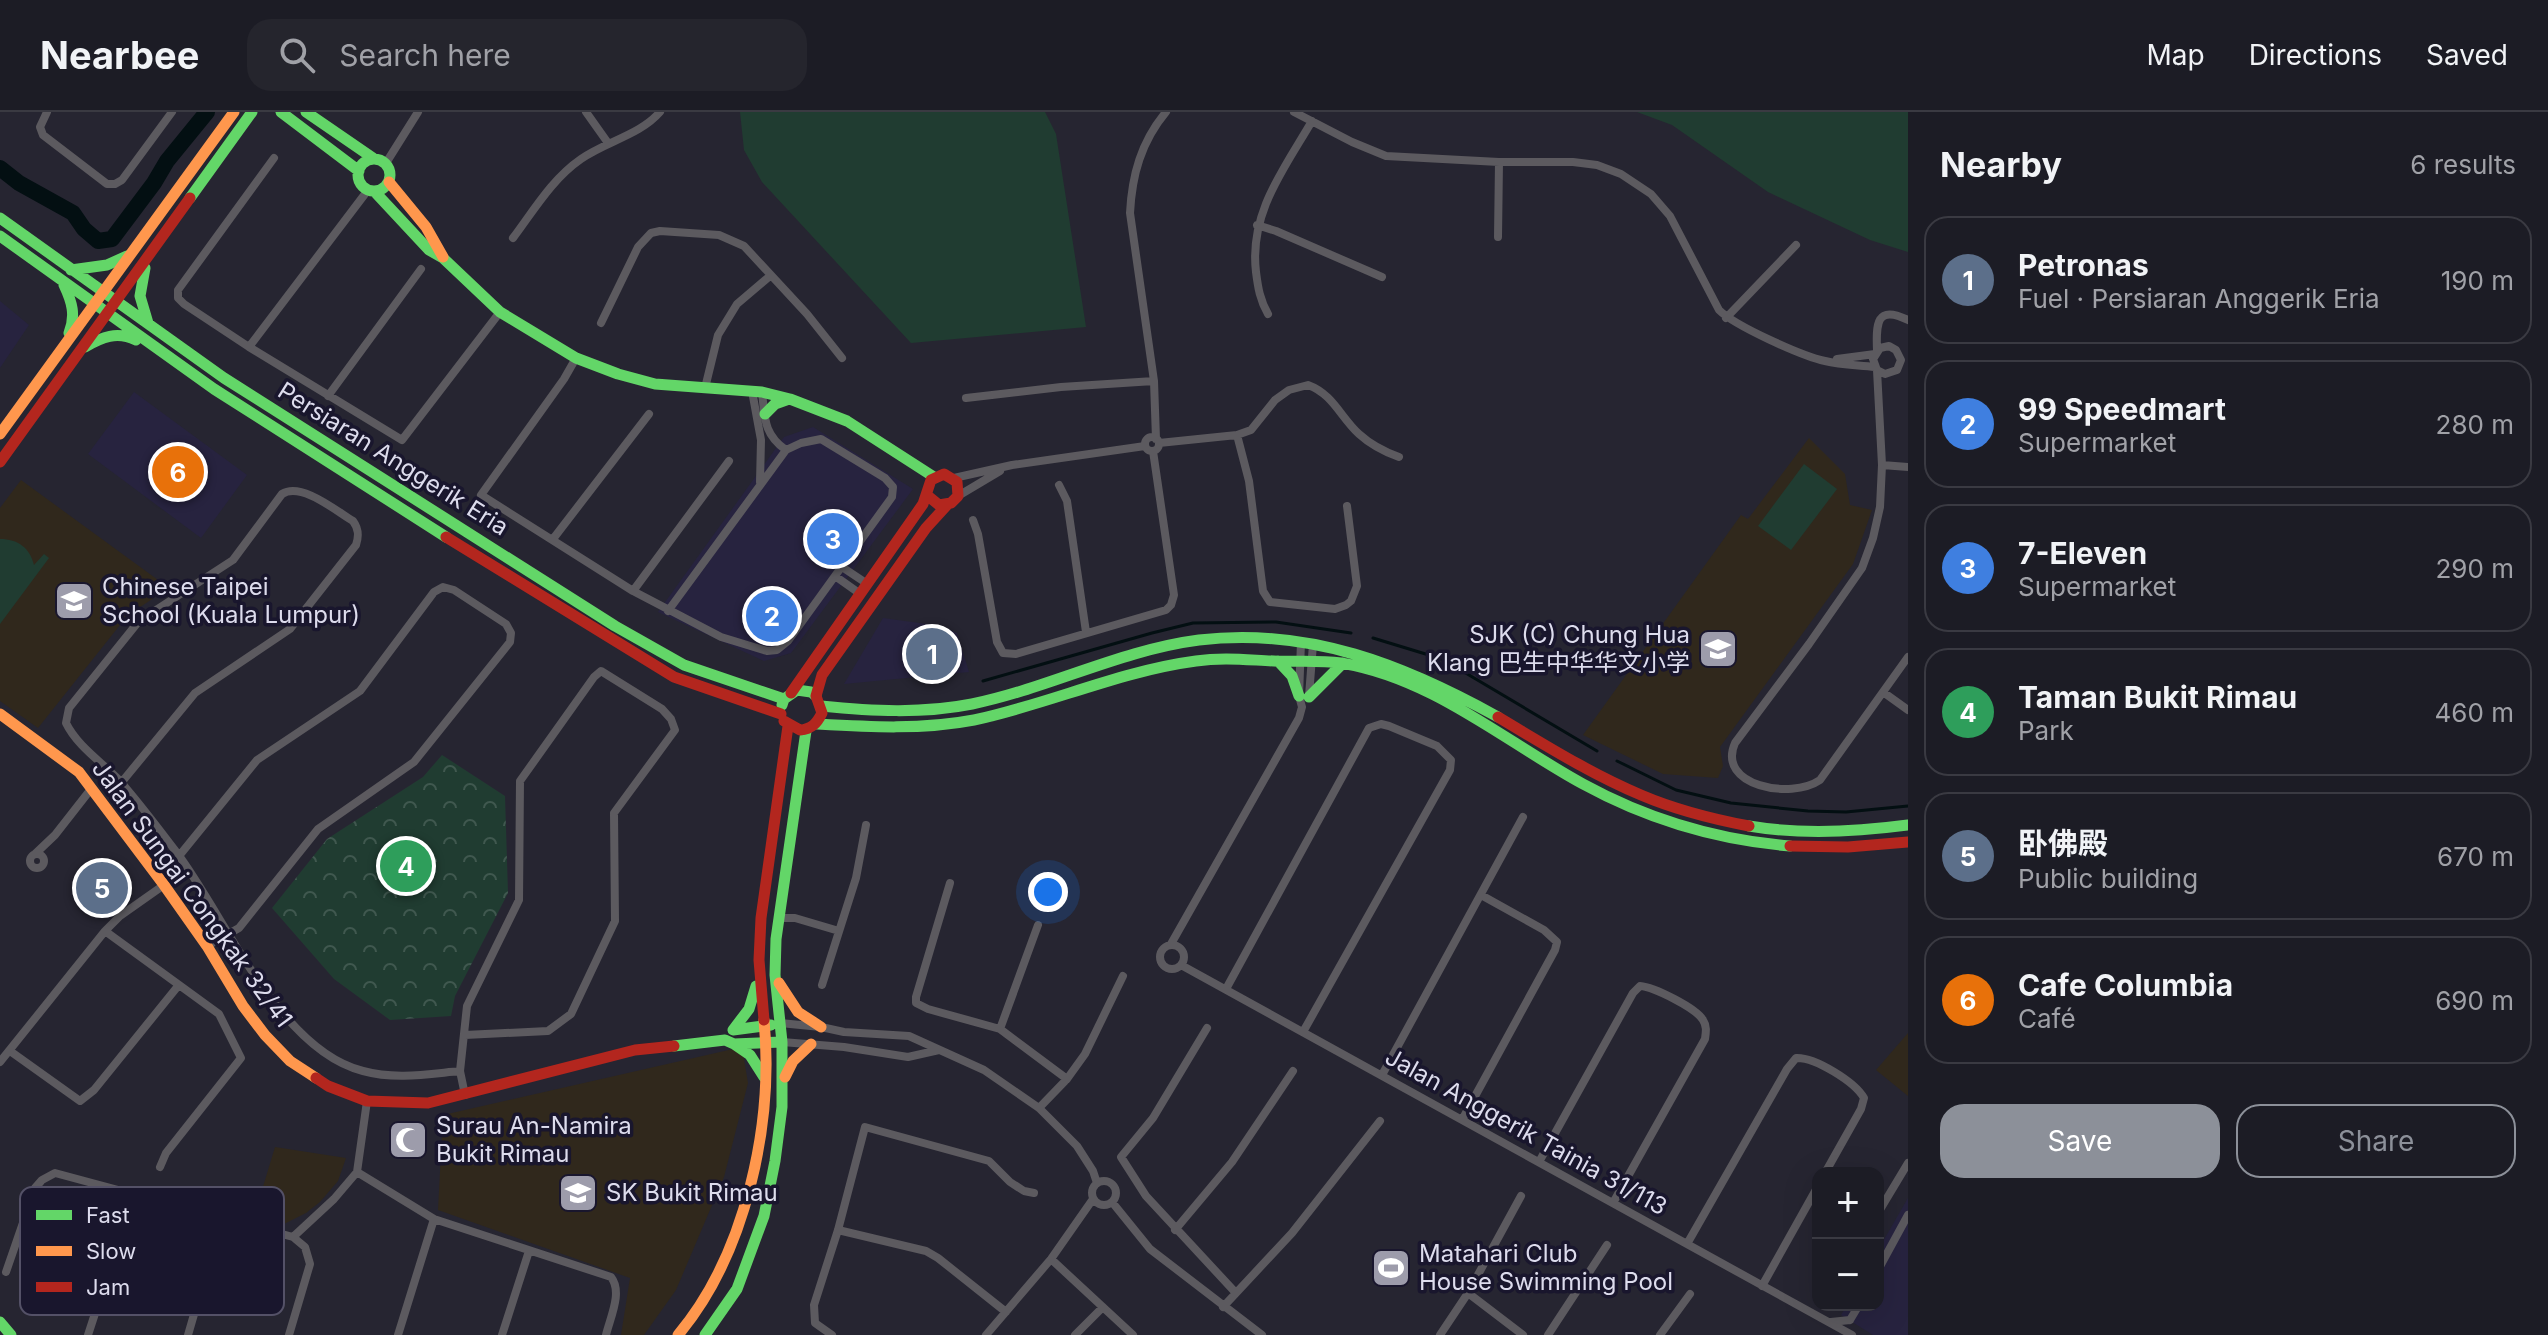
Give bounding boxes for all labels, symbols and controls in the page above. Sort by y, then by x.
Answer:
search box [247,19,807,91]
text: Nearbee [40,32,199,78]
icon: search [275,33,319,77]
text: Search here [339,37,511,73]
text: Map [2146,38,2205,72]
text: Directions [2249,38,2382,72]
text: Saved [2426,38,2508,72]
text: Nearby [1940,144,2062,185]
text: 6 results [2410,149,2516,180]
text: Petronas [2018,247,2149,283]
text: 1 [1962,265,1974,296]
text: 190 m [2441,265,2514,296]
text: Fuel · Persiaran Anggerik Eria [2018,283,2380,314]
street label: Persiaran Anggerik Eria [273,376,514,541]
text: 99 Speedmart [2018,391,2226,427]
text: 2 [1960,409,1976,440]
text: 280 m [2436,409,2514,440]
text: Supermarket [2018,427,2176,458]
pin: 6 [152,442,204,502]
pin: 3 [807,509,859,569]
text: 7-Eleven [2018,535,2147,571]
text: 3 [1960,553,1976,584]
text: 290 m [2436,553,2514,584]
text: Supermarket [2018,571,2176,602]
place label: Chinese Taipei School (Kuala Lumpur) [102,572,360,629]
school or university icon: Chinese Taipei School (Kuala Lumpur) [53,580,95,622]
pin: 2 [746,586,798,646]
place label: SJK (C) Chung Hua Klang 巴生中华华文小学 [1427,620,1690,677]
pin: 1 [906,624,958,684]
school or university icon: SJK (C) Chung Hua Klang 巴生中华华文小学 [1697,628,1739,670]
text: Taman Bukit Rimau [2018,679,2297,715]
text: 4 [1959,697,1977,728]
text: 460 m [2435,697,2514,728]
text: Park [2018,715,2074,746]
street label: Jalan Sungai Congkak 32/41 [86,755,299,1033]
text: 卧佛殿 [2018,825,2108,861]
pin: 4 [380,836,432,896]
text: 5 [1960,841,1976,872]
text: 670 m [2437,841,2514,872]
pin: 5 [76,858,128,918]
text: Public building [2018,863,2198,894]
your location [1028,872,1068,912]
text: Cafe Columbia [2018,967,2233,1003]
text: 6 [1960,985,1976,1016]
text: 690 m [2435,985,2514,1016]
text: Café [2018,1003,2076,1034]
street label: Jalan Anggerik Tainia 31/113 [1380,1042,1672,1221]
button: Save [1940,1104,2220,1178]
button: Share [2236,1104,2516,1178]
place label: Surau An-Namira Bukit Rimau [436,1111,632,1168]
mosque icon: Surau An-Namira Bukit Rimau [387,1119,429,1161]
map controls [1812,1167,1884,1311]
button: + [1812,1167,1884,1239]
school or university icon: SK Bukit Rimau [557,1172,599,1214]
place label: SK Bukit Rimau [606,1178,778,1207]
legend [20,1187,284,1315]
text: Fast [86,1202,130,1228]
text: Slow [86,1238,136,1264]
place label: Matahari Club House Swimming Pool [1419,1239,1673,1296]
button: − [1812,1239,1884,1311]
sports icon: Matahari Club House Swimming Pool [1370,1247,1412,1289]
text: Jam [86,1274,130,1300]

